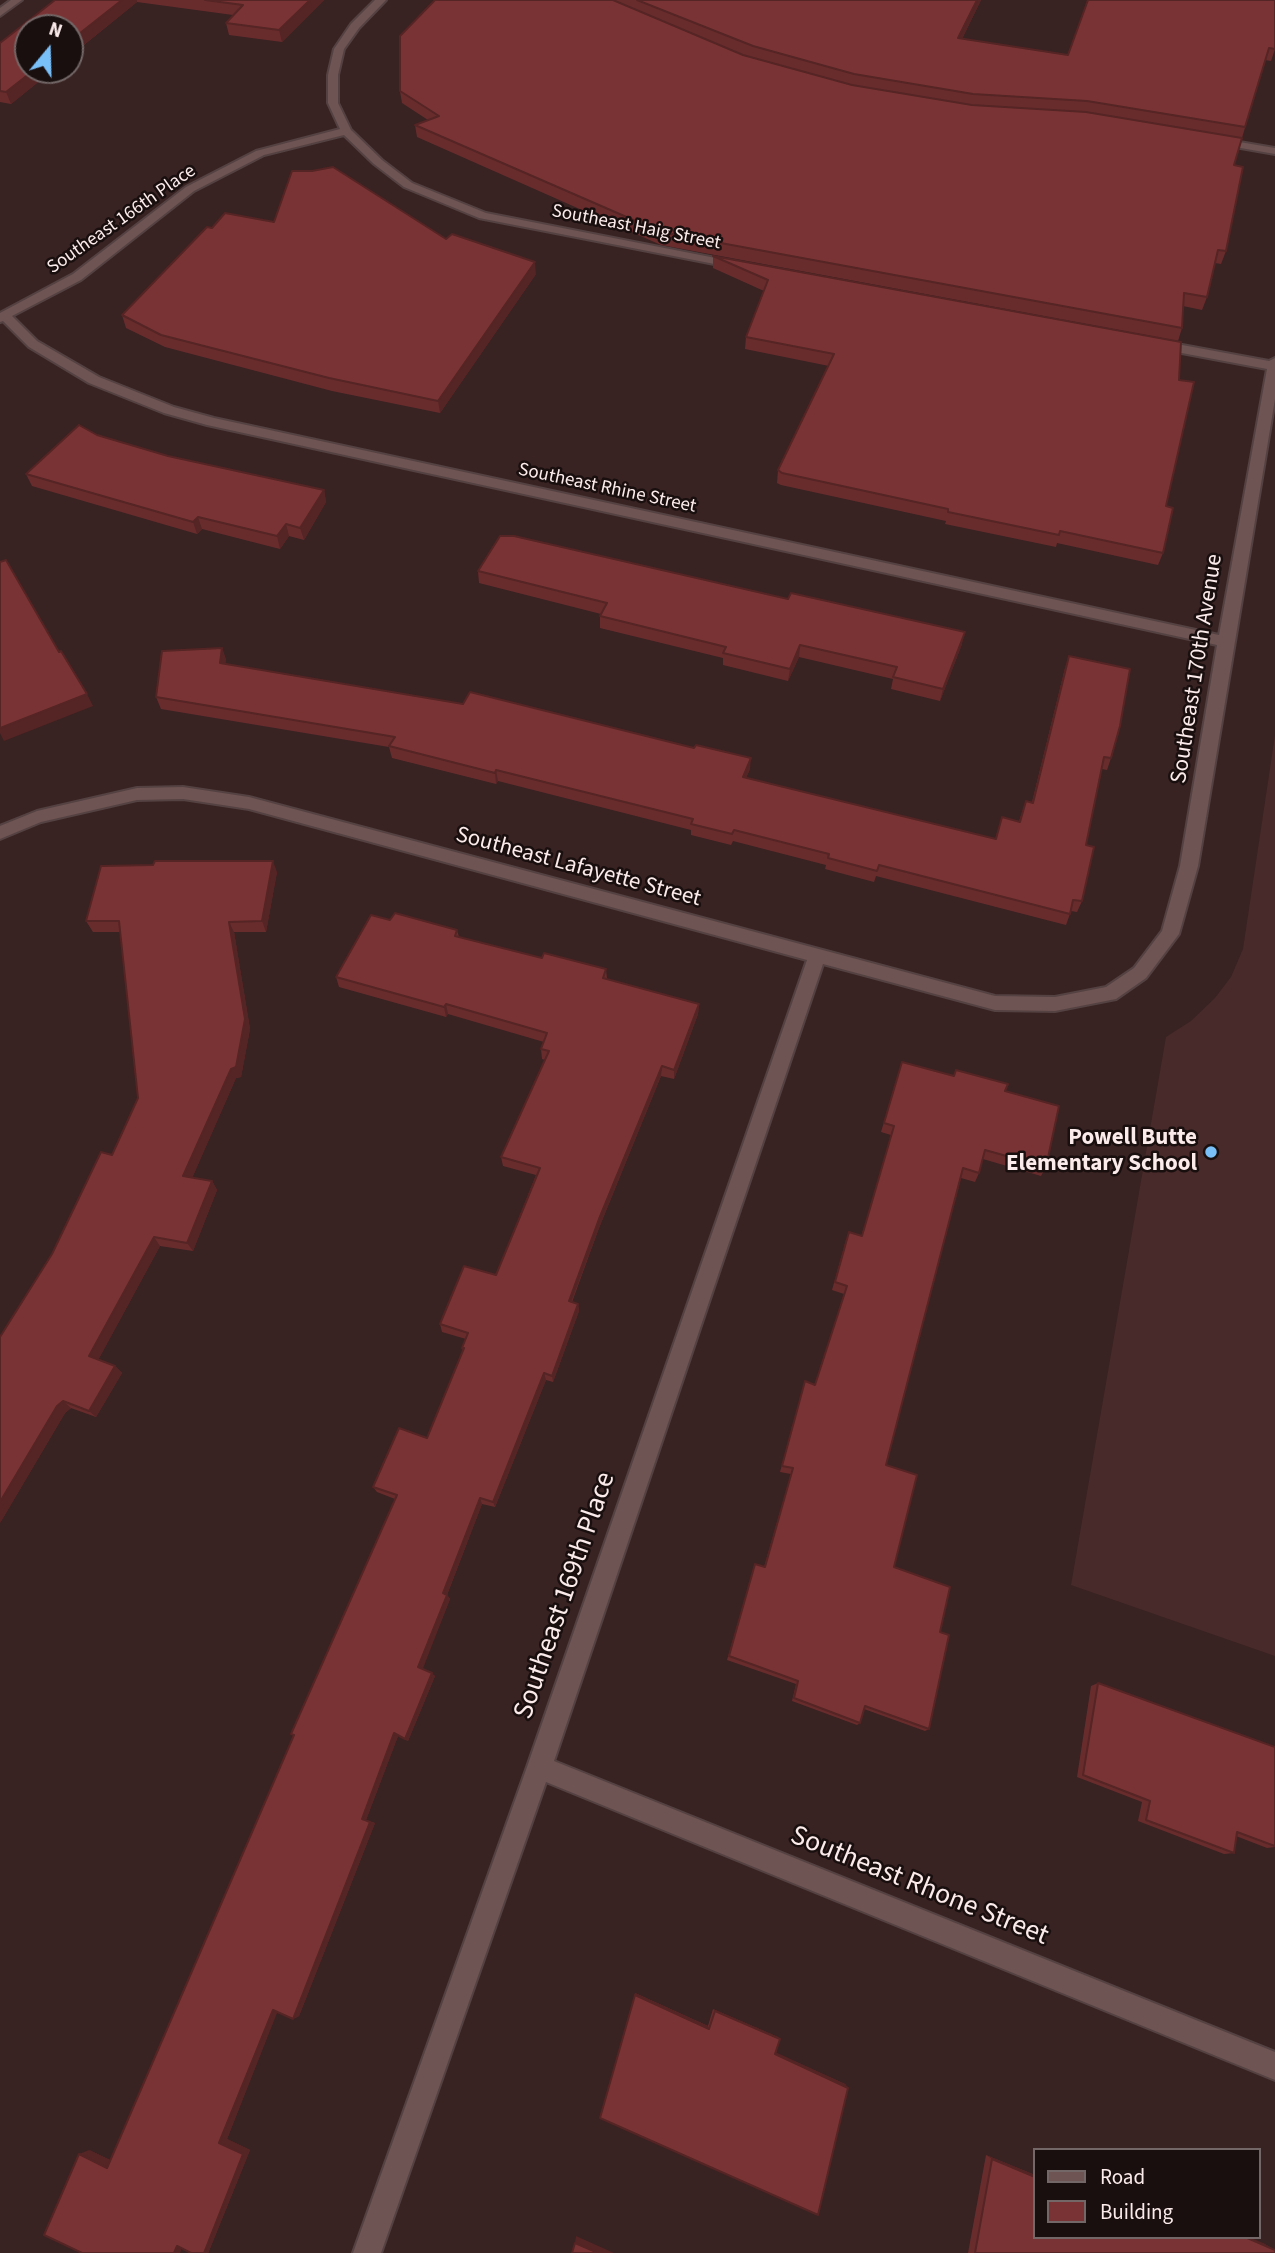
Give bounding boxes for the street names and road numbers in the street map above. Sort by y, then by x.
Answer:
street label: Southeast 166th Place [43,160,201,280]
street label: Southeast Haig Street [550,200,722,256]
street label: Southeast Rhine Street [516,459,698,519]
street label: Southeast 170th Avenue [1166,552,1230,786]
street label: Southeast Lafayette Street [452,822,704,914]
street label: Southeast 169th Place [508,1468,624,1724]
street label: Southeast Rhone Street [785,1820,1053,1954]

